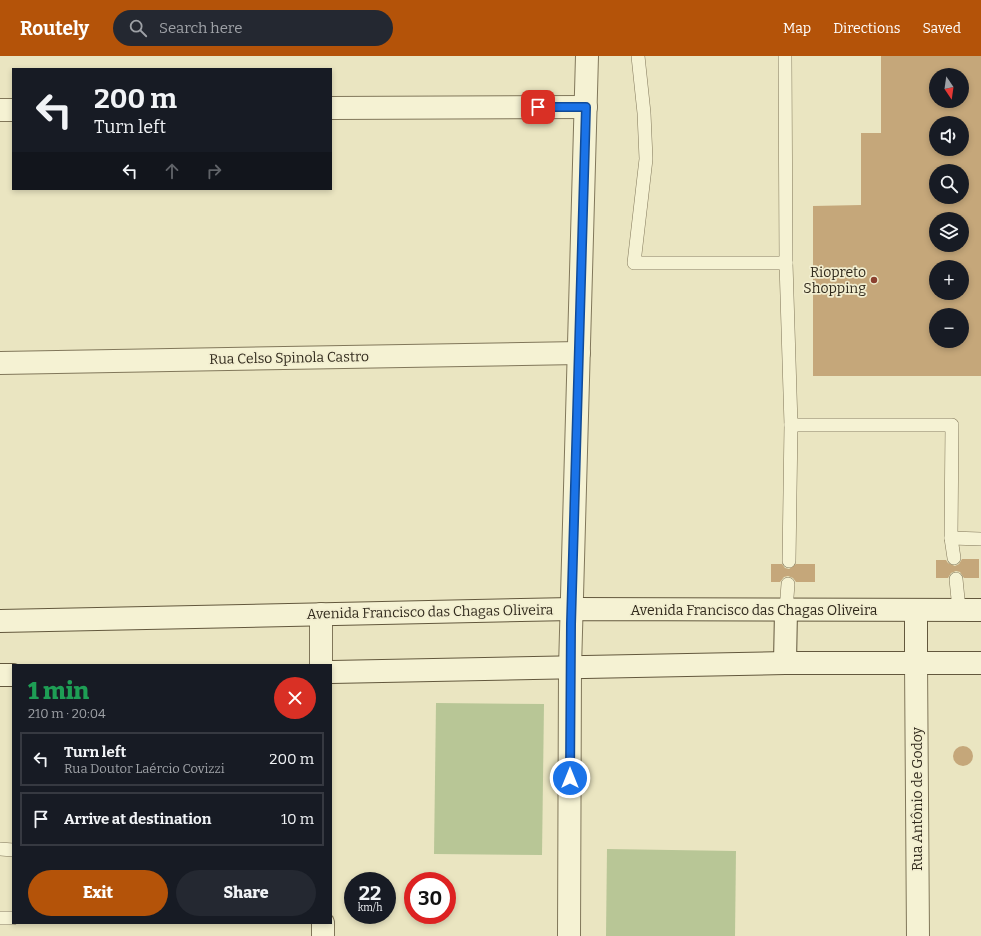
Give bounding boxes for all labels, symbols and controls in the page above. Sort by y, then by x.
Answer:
search box [113,10,393,46]
text: Routely [20,17,89,40]
icon: search [127,17,149,39]
text: Search here [159,19,242,37]
text: Map [783,20,811,37]
text: Directions [833,20,901,37]
text: Saved [923,20,961,37]
north arrow [929,68,969,108]
map controls [929,68,969,348]
text: 200 m [94,82,177,115]
icon: left [28,84,80,136]
pin [521,90,555,124]
icon: arrive [527,96,549,118]
text: Turn left [94,116,166,138]
button: sound [929,116,969,156]
icon: left [119,160,141,182]
icon: ahead [161,160,183,182]
icon: right [203,160,225,182]
button: search [929,164,969,204]
button: layers [929,212,969,252]
button: + [929,260,969,300]
place label: Riopreto Shopping [803,264,866,297]
marker: Riopreto Shopping [869,275,879,285]
button: − [929,308,969,348]
street label: Rua Celso Spinola Castro [209,348,369,368]
street label: Avenida Francisco das Chagas Oliveira [306,601,554,623]
street label: Avenida Francisco das Chagas Oliveira [631,602,878,619]
text: 1 min [28,677,89,705]
button: close [274,677,316,719]
text: 210 m · 20:04 [28,706,106,721]
street label: Rua Antônio de Godoy [909,726,926,871]
text: Turn left [64,743,126,761]
icon: left [30,748,52,770]
text: 200 m [269,750,314,768]
position arrow [549,757,591,799]
text: Rua Doutor Laércio Covizzi [64,761,225,776]
icon: arrive [30,808,52,830]
text: Arrive at destination [64,810,211,828]
text: 10 m [281,810,314,828]
button: Exit [28,870,168,916]
button: Share [176,870,316,916]
speed limit sign: 30 [404,872,456,924]
text: 22 [359,881,381,905]
text: km/h [358,902,382,914]

